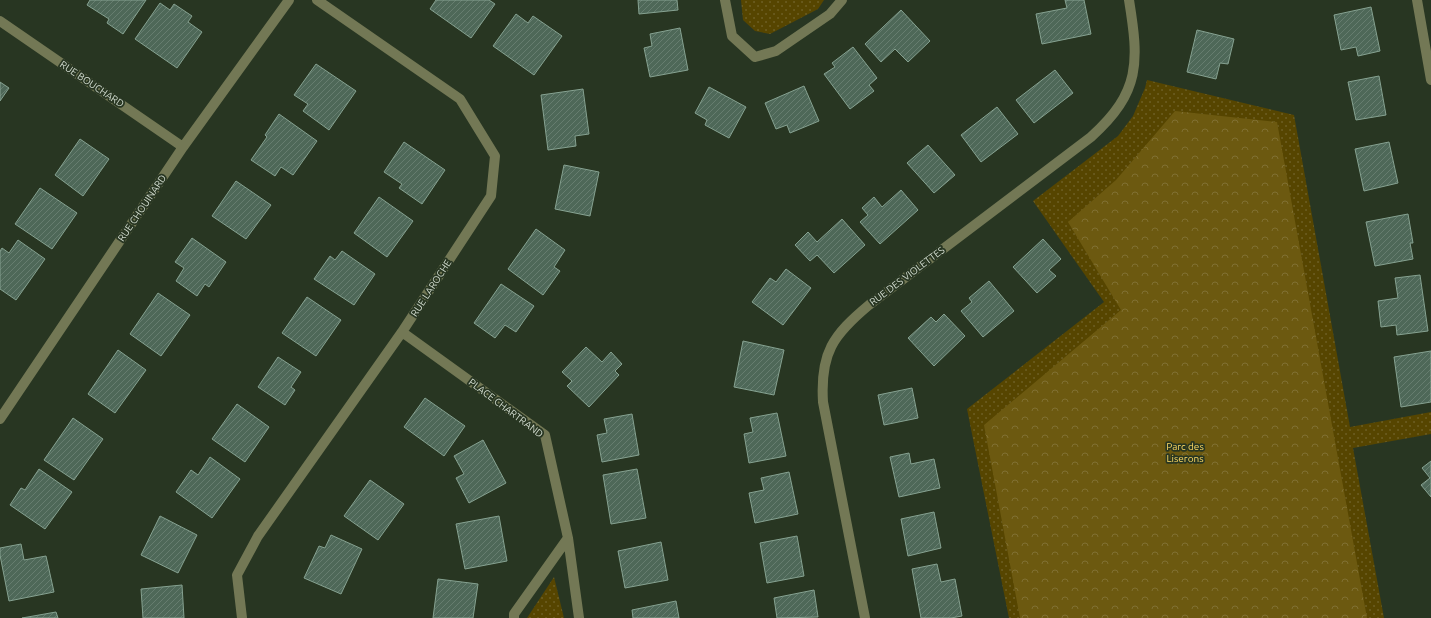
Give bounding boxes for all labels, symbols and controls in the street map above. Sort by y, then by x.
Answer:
street label: RUE BOUCHARD [58,59,126,109]
street label: RUE CHOUINARD [116,173,168,243]
street label: RUE DES VIOLETTES [867,244,947,308]
street label: RUE LAROCHE [409,257,454,318]
street label: PLACE CHARTRAND [467,376,545,440]
park label: Parc des Liserons [1166,441,1204,464]

